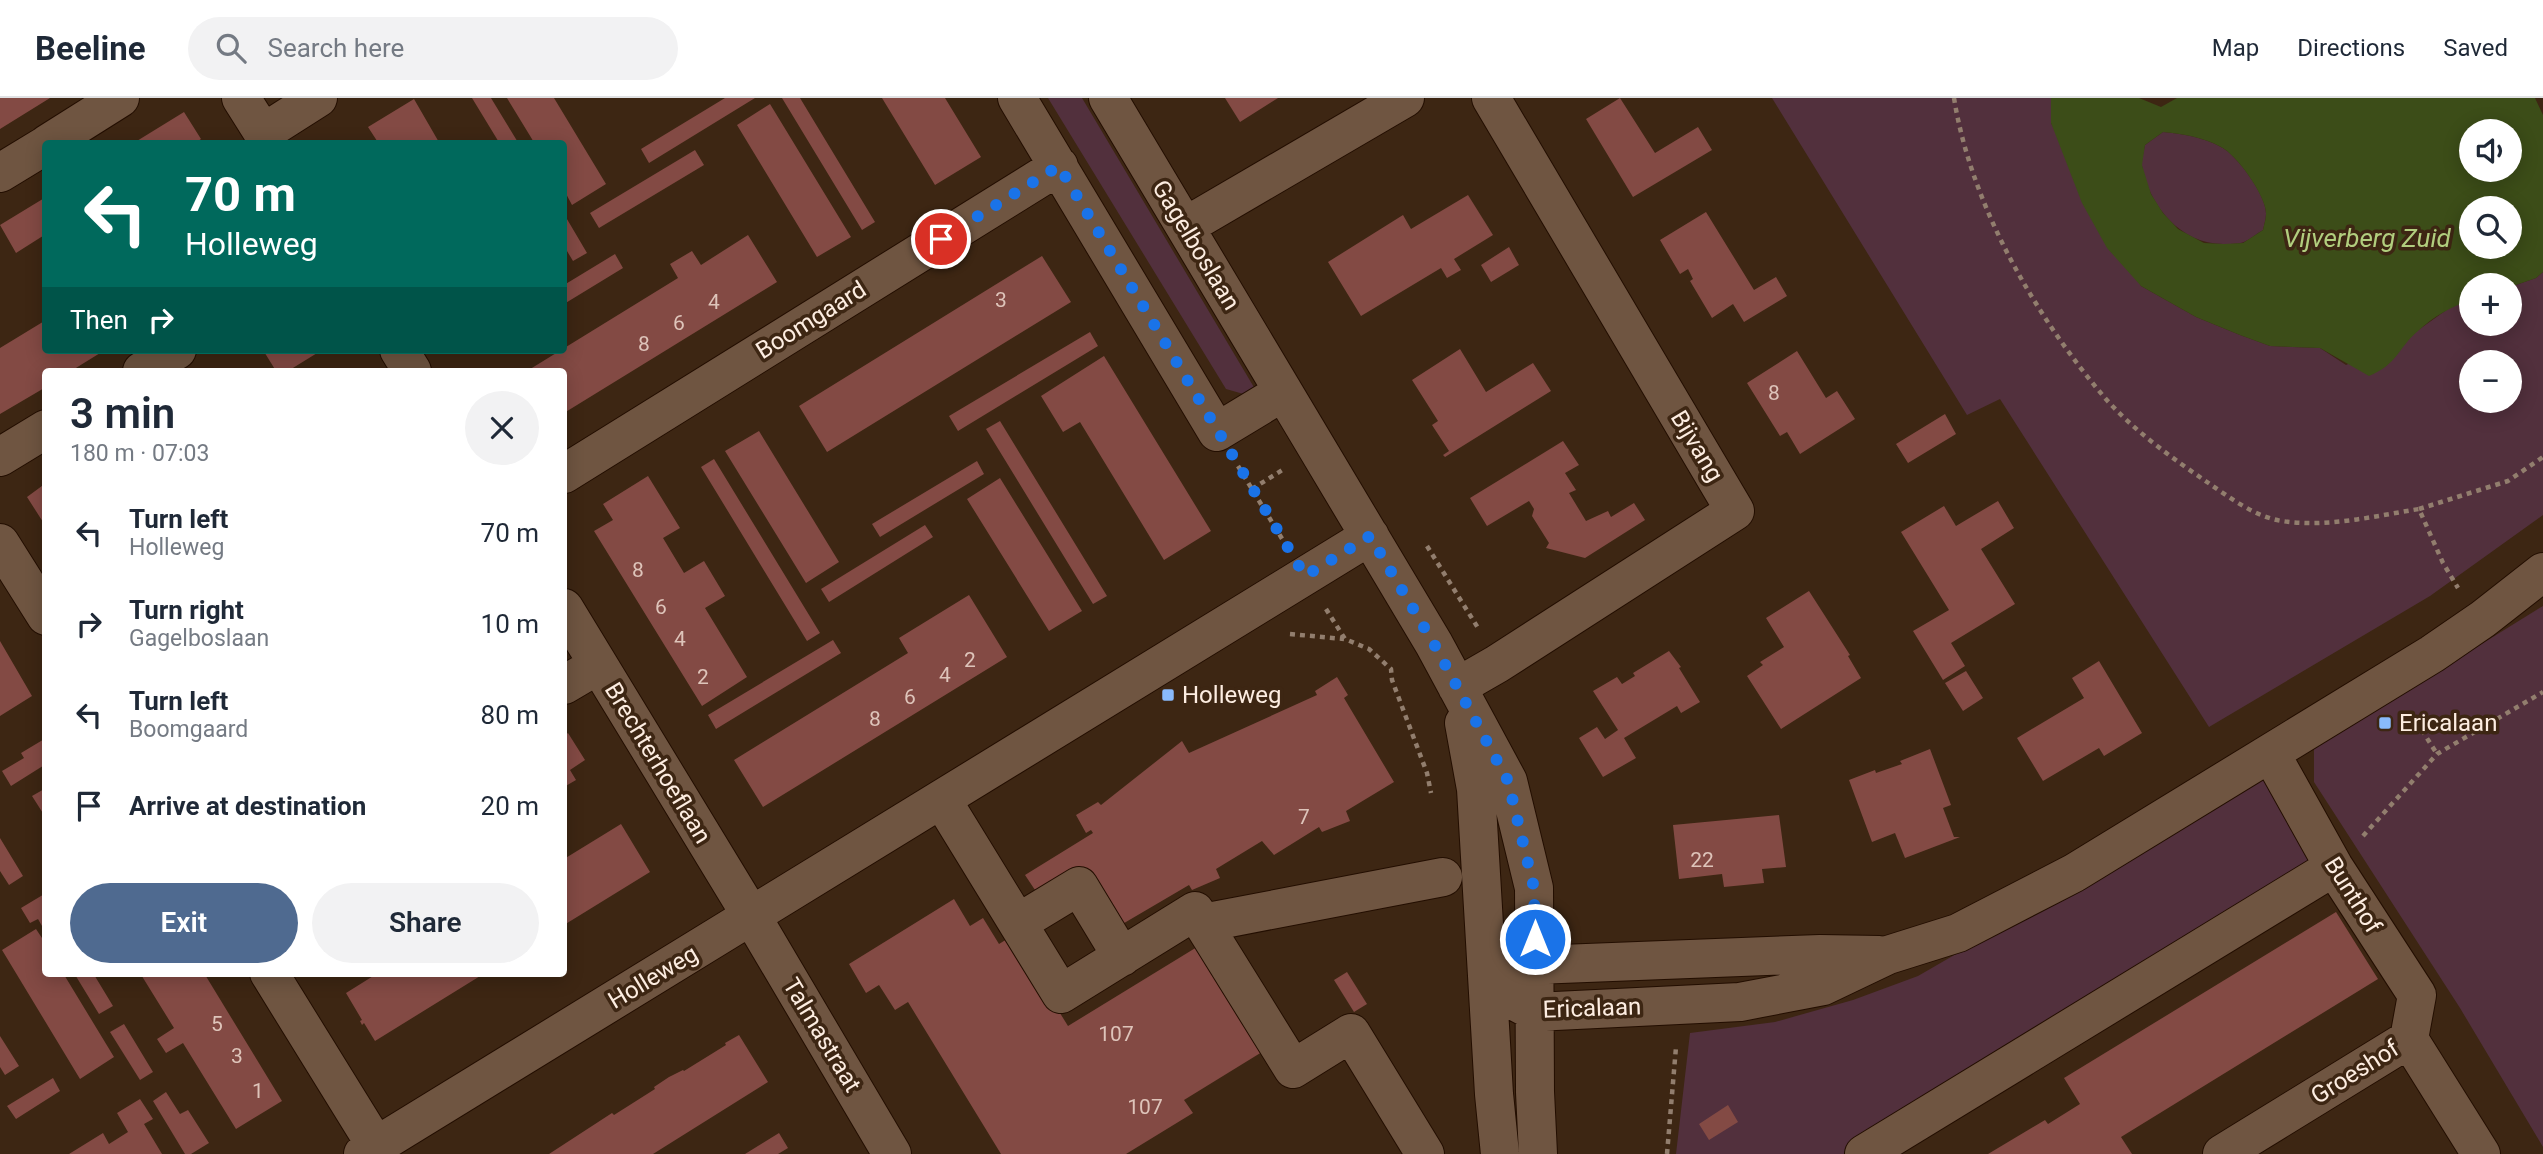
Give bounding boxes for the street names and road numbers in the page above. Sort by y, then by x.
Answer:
street label: Gagelboslaan [1146,175,1246,315]
street label: Boomgaard [751,275,871,365]
street label: Bijvang [1665,405,1729,487]
street label: Brechterhoeflaan [599,677,717,849]
street label: Bunthof [2319,852,2388,939]
street label: Holleweg [603,939,703,1015]
street label: Talmastraat [777,973,867,1097]
street label: Ericalaan [1542,992,1642,1024]
street label: Groeshof [2306,1034,2405,1110]

